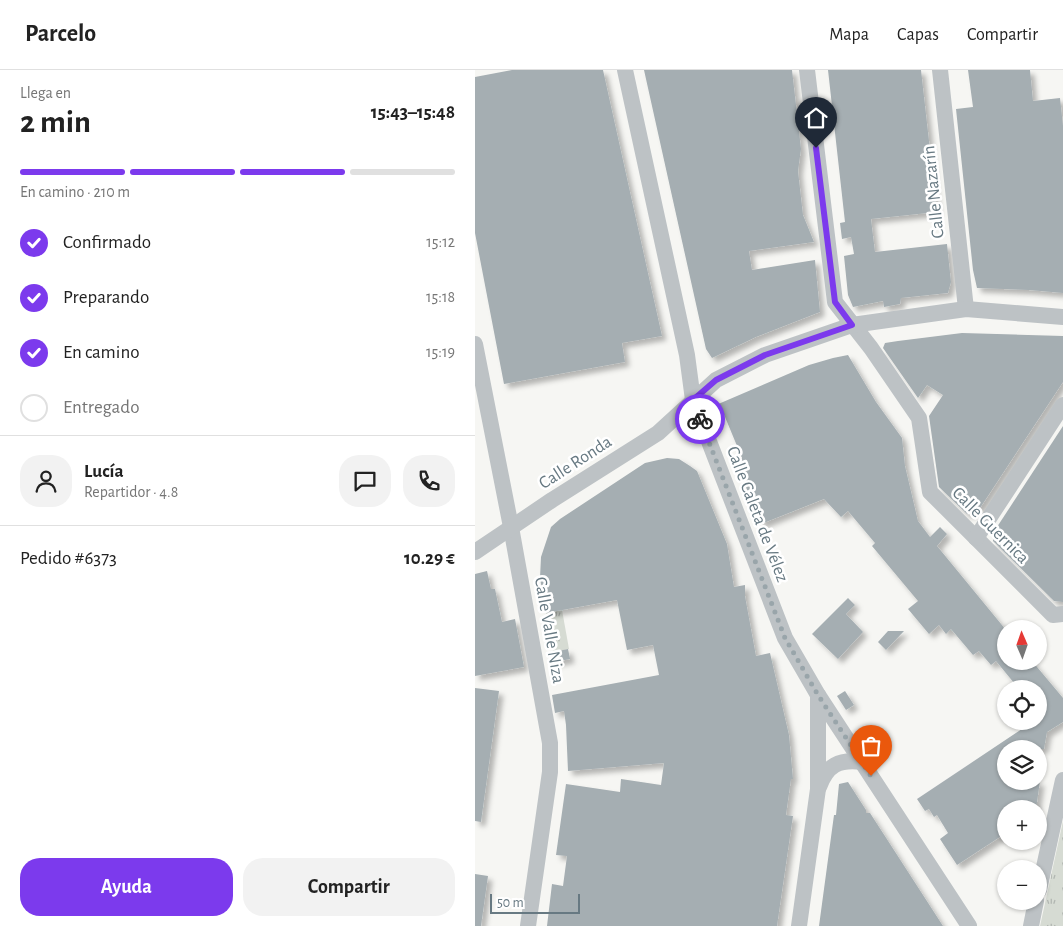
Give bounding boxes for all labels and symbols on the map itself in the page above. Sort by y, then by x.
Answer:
pin [795,97,837,148]
street label: Calle Nazarín [920,145,948,239]
courier [675,394,725,444]
street label: Calle Ronda [536,433,615,493]
street label: Calle Caleta de Vélez [723,444,791,585]
street label: Calle Guernica [948,484,1032,568]
street label: Calle Valle Niza [531,575,567,685]
north arrow [997,620,1047,670]
pin [850,725,892,776]
scale bar [490,891,580,914]

